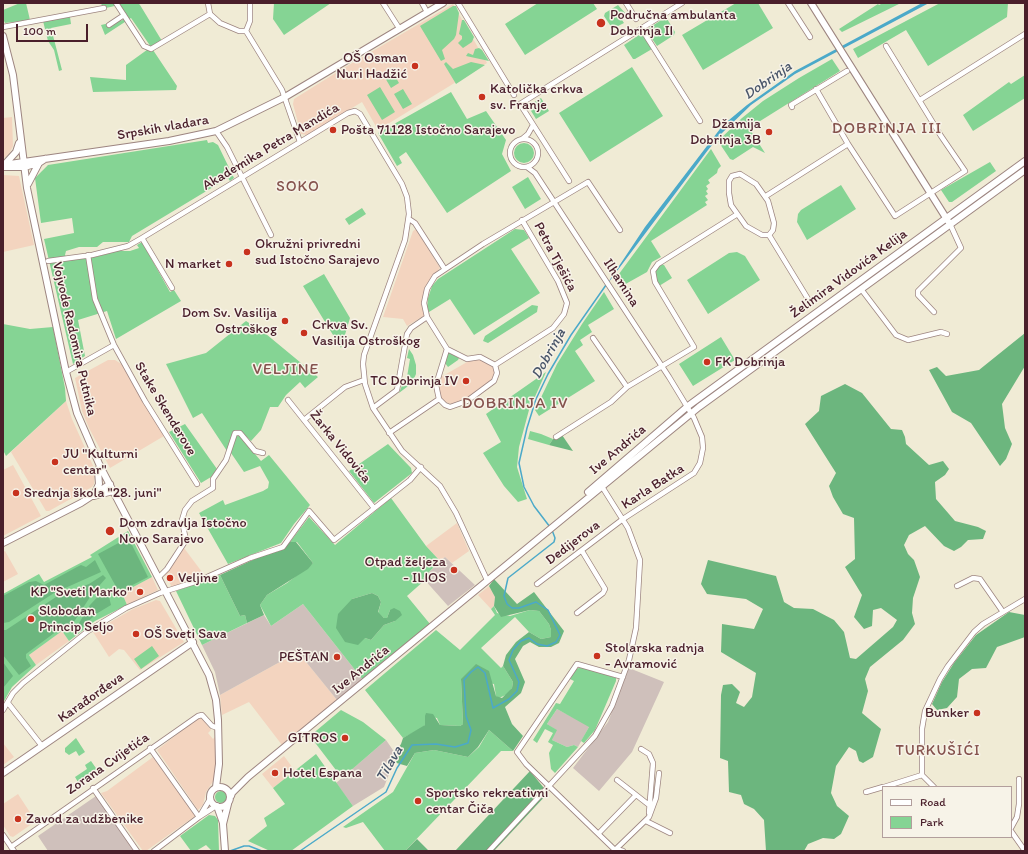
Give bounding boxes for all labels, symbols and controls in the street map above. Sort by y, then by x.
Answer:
place label: Područna ambulanta Dobrinja II [610,7,736,40]
scale bar [18,16,90,42]
marker: Područna ambulanta Dobrinja II [595,17,607,29]
text: 100 m [23,24,56,38]
place label: OŠ Osman Nuri Hadžić [336,50,407,82]
water label: Dobrinja [740,58,796,104]
marker: OŠ Osman Nuri Hadžić [410,61,420,71]
place label: Katolička crkva sv. Franje [490,81,583,114]
marker: Katolička crkva sv. Franje [477,92,487,102]
street label: Akademika Petra Mandića [200,99,342,195]
street label: Srpskih vladara [116,112,210,144]
place label: Džamija Dobrinja 3B [690,116,761,148]
district label: DOBRINJA III [834,119,940,139]
place label: Pošta 71128 Istočno Sarajevo [341,122,515,138]
marker: Pošta 71128 Istočno Sarajevo [328,125,338,135]
marker: Džamija Dobrinja 3B [764,127,774,137]
district label: SOKO [276,178,320,196]
street label: Petra Tješića [530,219,580,295]
street label: Želimira Vidovića Kelija [787,226,911,322]
place label: Okružni privredni sud Istočno Sarajevo [255,236,380,268]
marker: Okružni privredni sud Istočno Sarajevo [242,247,252,257]
place label: N market [165,256,221,272]
street label: Ilhamina [599,256,643,310]
marker: N market [224,259,234,269]
street label: Vojvode Radomira Putnika [48,260,100,418]
place label: Dom Sv. Vasilija Ostroškog [182,305,277,338]
marker: Dom Sv. Vasilija Ostroškog [280,316,290,326]
place label: Crkva Sv. Vasilija Ostroškog [312,317,420,350]
water label: Dobrinja [528,326,570,382]
marker: Crkva Sv. Vasilija Ostroškog [299,328,309,338]
place label: FK Dobrinja [715,354,785,370]
marker: FK Dobrinja [702,357,712,367]
street label: Stake Skenderove [130,359,200,459]
district label: VELJINE [254,360,318,380]
place label: TC Dobrinja IV [370,373,458,389]
marker: TC Dobrinja IV [461,376,471,386]
district label: DOBRINJA IV [463,394,567,414]
street label: Žarka Vidovića [306,407,374,487]
street label: Ive Andrića [586,422,650,478]
place label: JU "Kulturni centar" [63,446,138,478]
marker: JU "Kulturni centar" [50,457,60,467]
street label: Karla Batka [619,461,687,513]
place label: Srednja škola "28. juni" [24,485,162,501]
marker: Srednja škola "28. juni" [11,488,21,498]
place label: Dom zdravlja Istočno Novo Sarajevo [119,515,247,548]
street label: Dedijerova [543,517,603,569]
marker: Dom zdravlja Istočno Novo Sarajevo [104,525,116,537]
place label: Otpad željeza - ILIOS [365,554,446,586]
marker: Otpad željeza - ILIOS [449,565,459,575]
place label: Veljine [178,570,218,586]
marker: Veljine [165,573,175,583]
place label: KP "Sveti Marko" [31,584,132,600]
marker: KP "Sveti Marko" [135,587,145,597]
place label: Slobodan Princip Seljo [39,603,113,636]
marker: Slobodan Princip Seljo [26,614,36,624]
place label: OŠ Sveti Sava [144,626,227,642]
marker: OŠ Sveti Sava [131,629,141,639]
place label: Stolarska radnja - Avramović [605,640,704,672]
street label: Ive Andrića [329,642,393,698]
place label: PEŠTAN [279,649,329,665]
marker: Stolarska radnja - Avramović [592,651,602,661]
marker: PEŠTAN [332,652,342,662]
street label: Karađorđeva [55,669,127,727]
place label: Bunker [925,705,969,721]
marker: Bunker [972,708,982,718]
street label: Zorana Cvijetića [63,729,153,799]
place label: GITROS [288,730,337,746]
marker: GITROS [340,733,350,743]
district label: TURKUŠIĆI [895,742,981,760]
water label: Tilava [373,743,407,785]
place label: Hotel Espana [283,765,362,781]
marker: Hotel Espana [270,768,280,778]
place label: Sportsko rekreativni centar Čiča [426,785,548,818]
legend [882,786,1012,838]
text: Road [920,795,946,809]
marker: Sportsko rekreativni centar Čiča [413,796,423,806]
place label: Zavod za udžbenike [26,811,144,827]
marker: Zavod za udžbenike [13,814,23,824]
text: Park [920,815,944,829]

